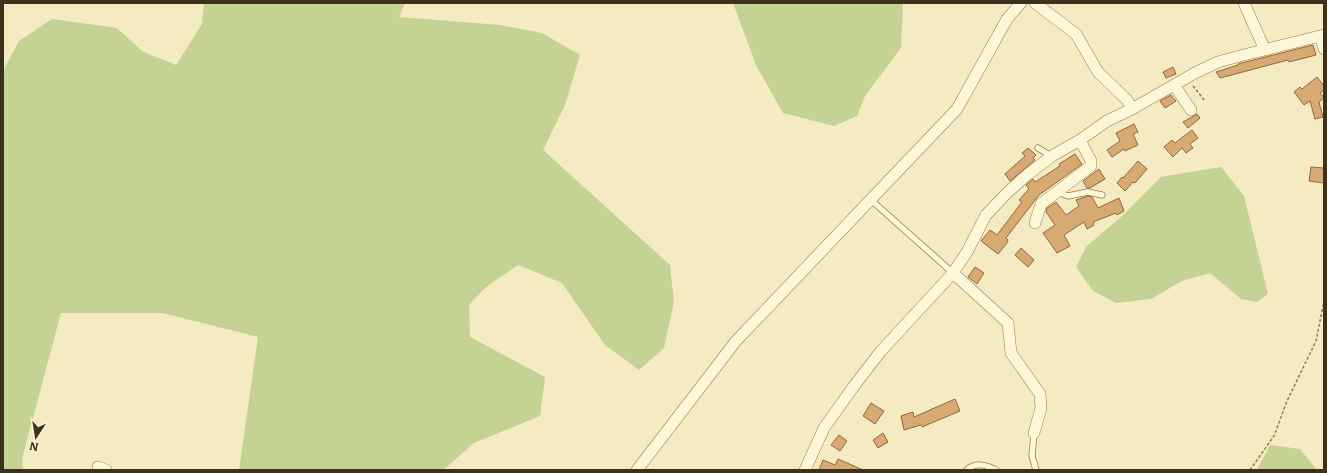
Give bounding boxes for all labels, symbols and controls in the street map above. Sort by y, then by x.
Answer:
north arrow [16,417,56,457]
text: N [28,439,40,457]

